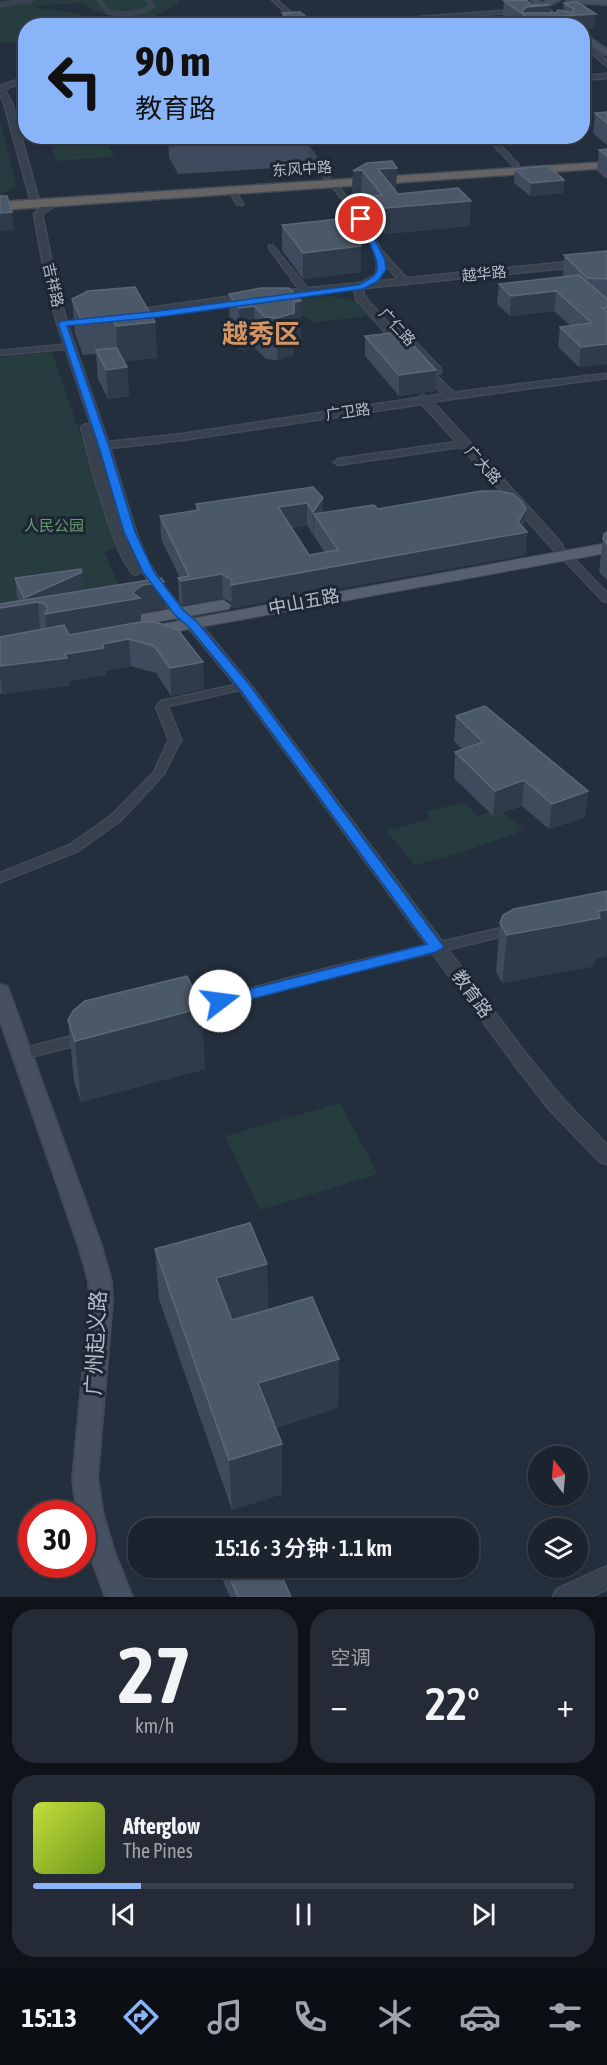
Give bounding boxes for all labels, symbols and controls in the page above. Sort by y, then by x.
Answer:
text: 90 m [135,37,210,85]
icon: left [36,42,114,120]
text: 教育路 [135,93,216,124]
street label: 东风中路 [271,158,332,179]
pin [335,193,386,244]
icon: arrive [344,202,377,235]
street label: 吉祥路 [40,261,67,309]
street label: 越华路 [461,263,507,284]
street label: 广仁路 [376,304,419,349]
district label: 越秀区 [222,319,300,349]
street label: 广卫路 [324,400,371,423]
street label: 广大路 [462,442,505,487]
park label: 人民公园 [24,517,84,534]
street label: 中山五路 [267,584,341,619]
street label: 教育路 [448,966,497,1022]
position arrow [188,969,252,1033]
street label: 广州起义路 [80,1290,110,1396]
north arrow [528,1446,588,1506]
map controls [528,1446,588,1578]
speed limit sign: 30 [18,1500,96,1578]
button: layers [528,1518,588,1578]
text: 15:16 · 3 分钟 · 1.1 km [215,1535,392,1561]
text: 27 [118,1630,191,1720]
text: 空调 [331,1646,371,1669]
text: 22° [425,1678,480,1730]
text: − [331,1686,348,1724]
text: + [557,1686,574,1724]
text: km/h [135,1714,175,1737]
text: Afterglow [123,1813,200,1839]
text: The Pines [123,1839,193,1862]
icon: previous [107,1898,140,1931]
icon: pause [287,1898,320,1931]
icon: next [467,1898,500,1931]
icon: directions [120,1996,162,2038]
icon: music [204,1996,246,2038]
icon: phone [289,1996,331,2038]
icon: climate [374,1996,416,2038]
icon: car [459,1996,501,2038]
icon: filters [544,1996,586,2038]
text: 15:13 [21,2002,77,2033]

